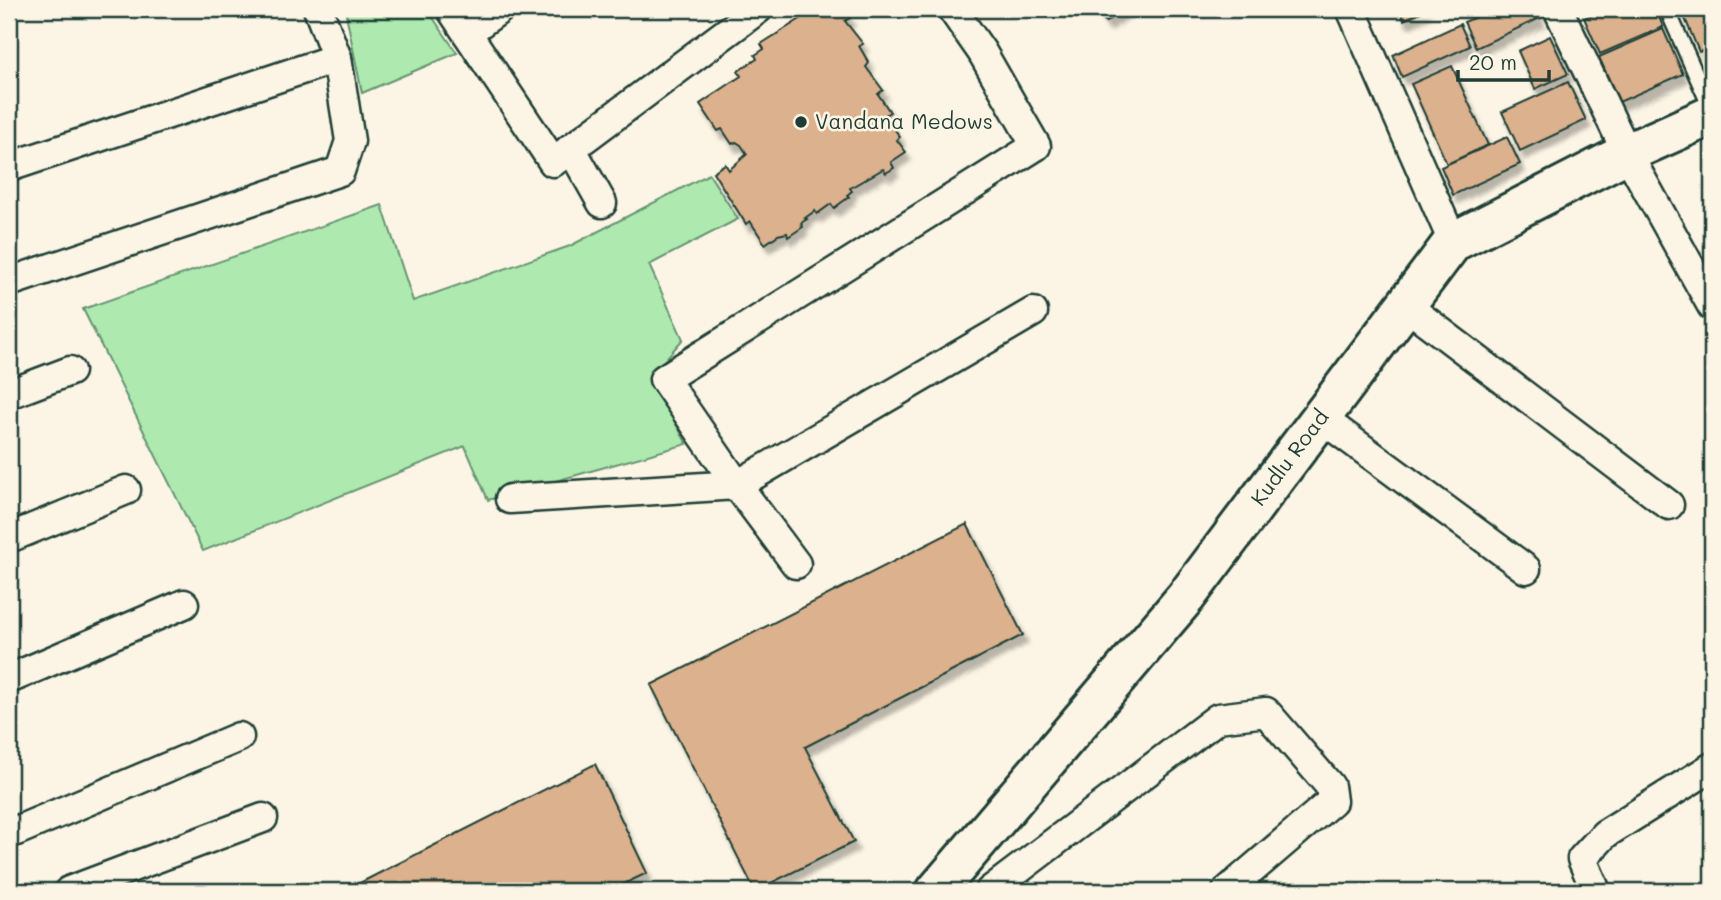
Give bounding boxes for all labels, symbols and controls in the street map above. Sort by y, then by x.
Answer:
scale bar [1458,38,1550,82]
text: 20 m [1469,48,1517,75]
place label: Vandana Medows [815,107,993,134]
marker: Vandana Medows [793,114,809,130]
street label: Kudlu Road [1244,404,1334,510]

